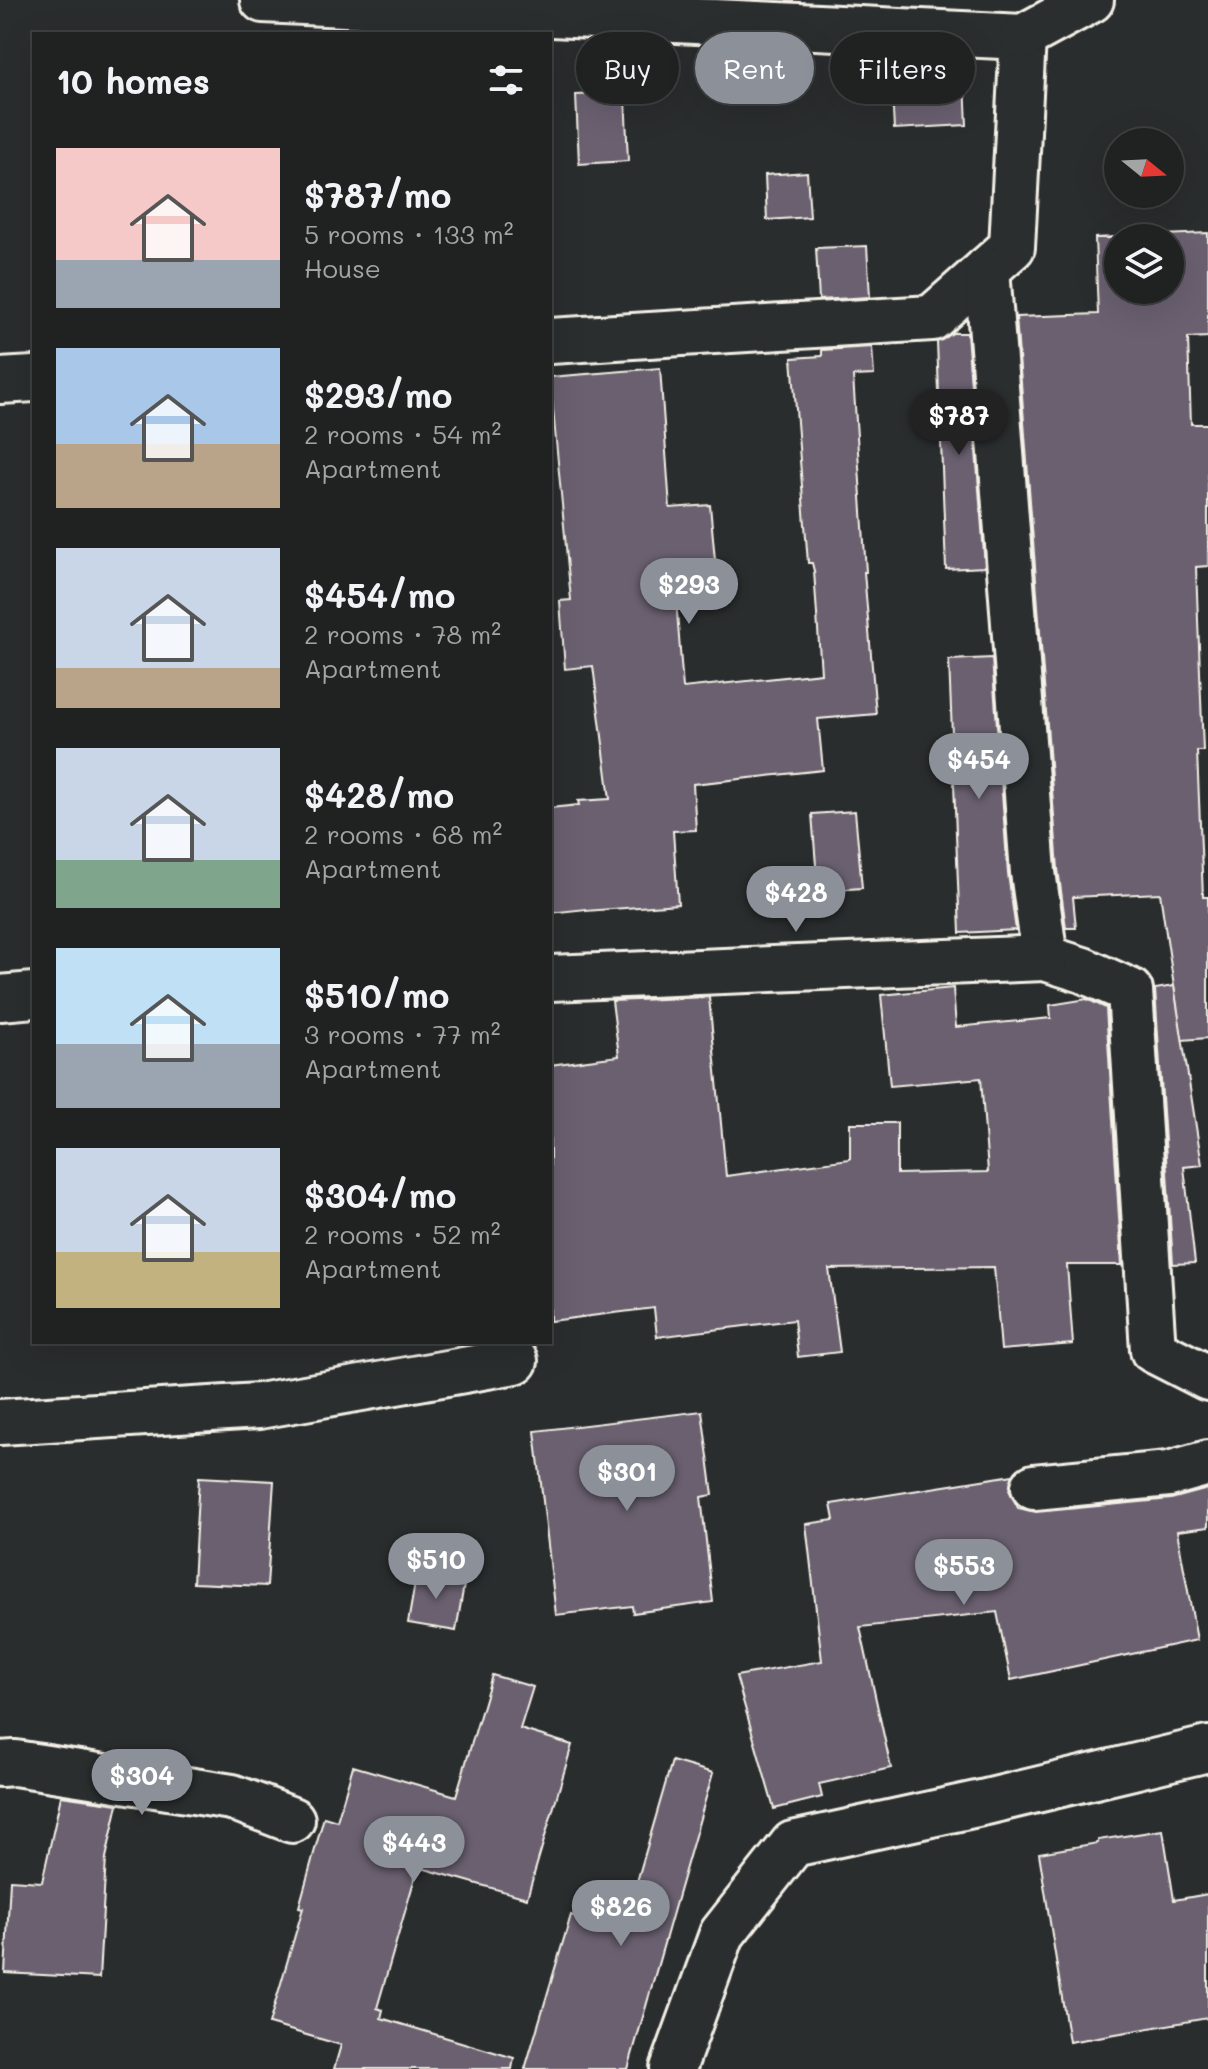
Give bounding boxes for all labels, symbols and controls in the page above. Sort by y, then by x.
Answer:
chip: Buy [576,32,679,104]
chip: Rent [695,32,814,104]
chip: Filters [830,32,975,104]
text: 10 homes [56,58,210,103]
icon: filters [484,58,528,102]
north arrow [1104,128,1184,208]
map controls [1104,128,1184,304]
text: $787/mo [304,172,451,217]
icon: home [120,180,216,276]
text: 5 rooms · 133 m² [304,217,514,251]
button: layers [1104,224,1184,304]
text: House [304,251,381,285]
text: $293/mo [304,372,452,417]
icon: home [120,380,216,476]
pin: $787 [912,389,1006,457]
text: $787 [928,398,990,432]
text: 2 rooms · 54 m² [304,417,501,451]
text: Apartment [304,451,441,485]
pin: $293 [642,558,736,626]
text: $293 [658,567,720,601]
text: $454/mo [304,572,455,617]
icon: home [120,580,216,676]
text: 2 rooms · 78 m² [304,617,501,651]
text: Apartment [304,651,441,685]
pin: $454 [932,733,1026,801]
text: $454 [947,742,1011,776]
text: $428/mo [304,772,454,817]
icon: home [120,780,216,876]
text: 2 rooms · 68 m² [304,817,502,851]
text: Apartment [304,851,441,885]
pin: $428 [749,866,843,934]
text: $428 [764,875,828,909]
text: $510/mo [304,972,449,1017]
icon: home [120,980,216,1076]
text: 3 rooms · 77 m² [304,1017,501,1051]
text: Apartment [304,1051,441,1085]
text: $304/mo [304,1172,456,1217]
icon: home [120,1180,216,1276]
text: 2 rooms · 52 m² [304,1217,501,1251]
text: Apartment [304,1251,441,1285]
pin: $301 [580,1445,674,1513]
text: $301 [597,1454,657,1488]
pin: $510 [389,1533,483,1601]
pin: $553 [917,1539,1011,1607]
text: $510 [406,1542,466,1576]
text: $553 [933,1548,995,1582]
pin: $304 [95,1749,189,1817]
text: $304 [110,1758,174,1792]
pin: $443 [367,1816,461,1884]
text: $443 [382,1825,446,1859]
pin: $826 [574,1880,668,1948]
text: $826 [590,1889,652,1923]

